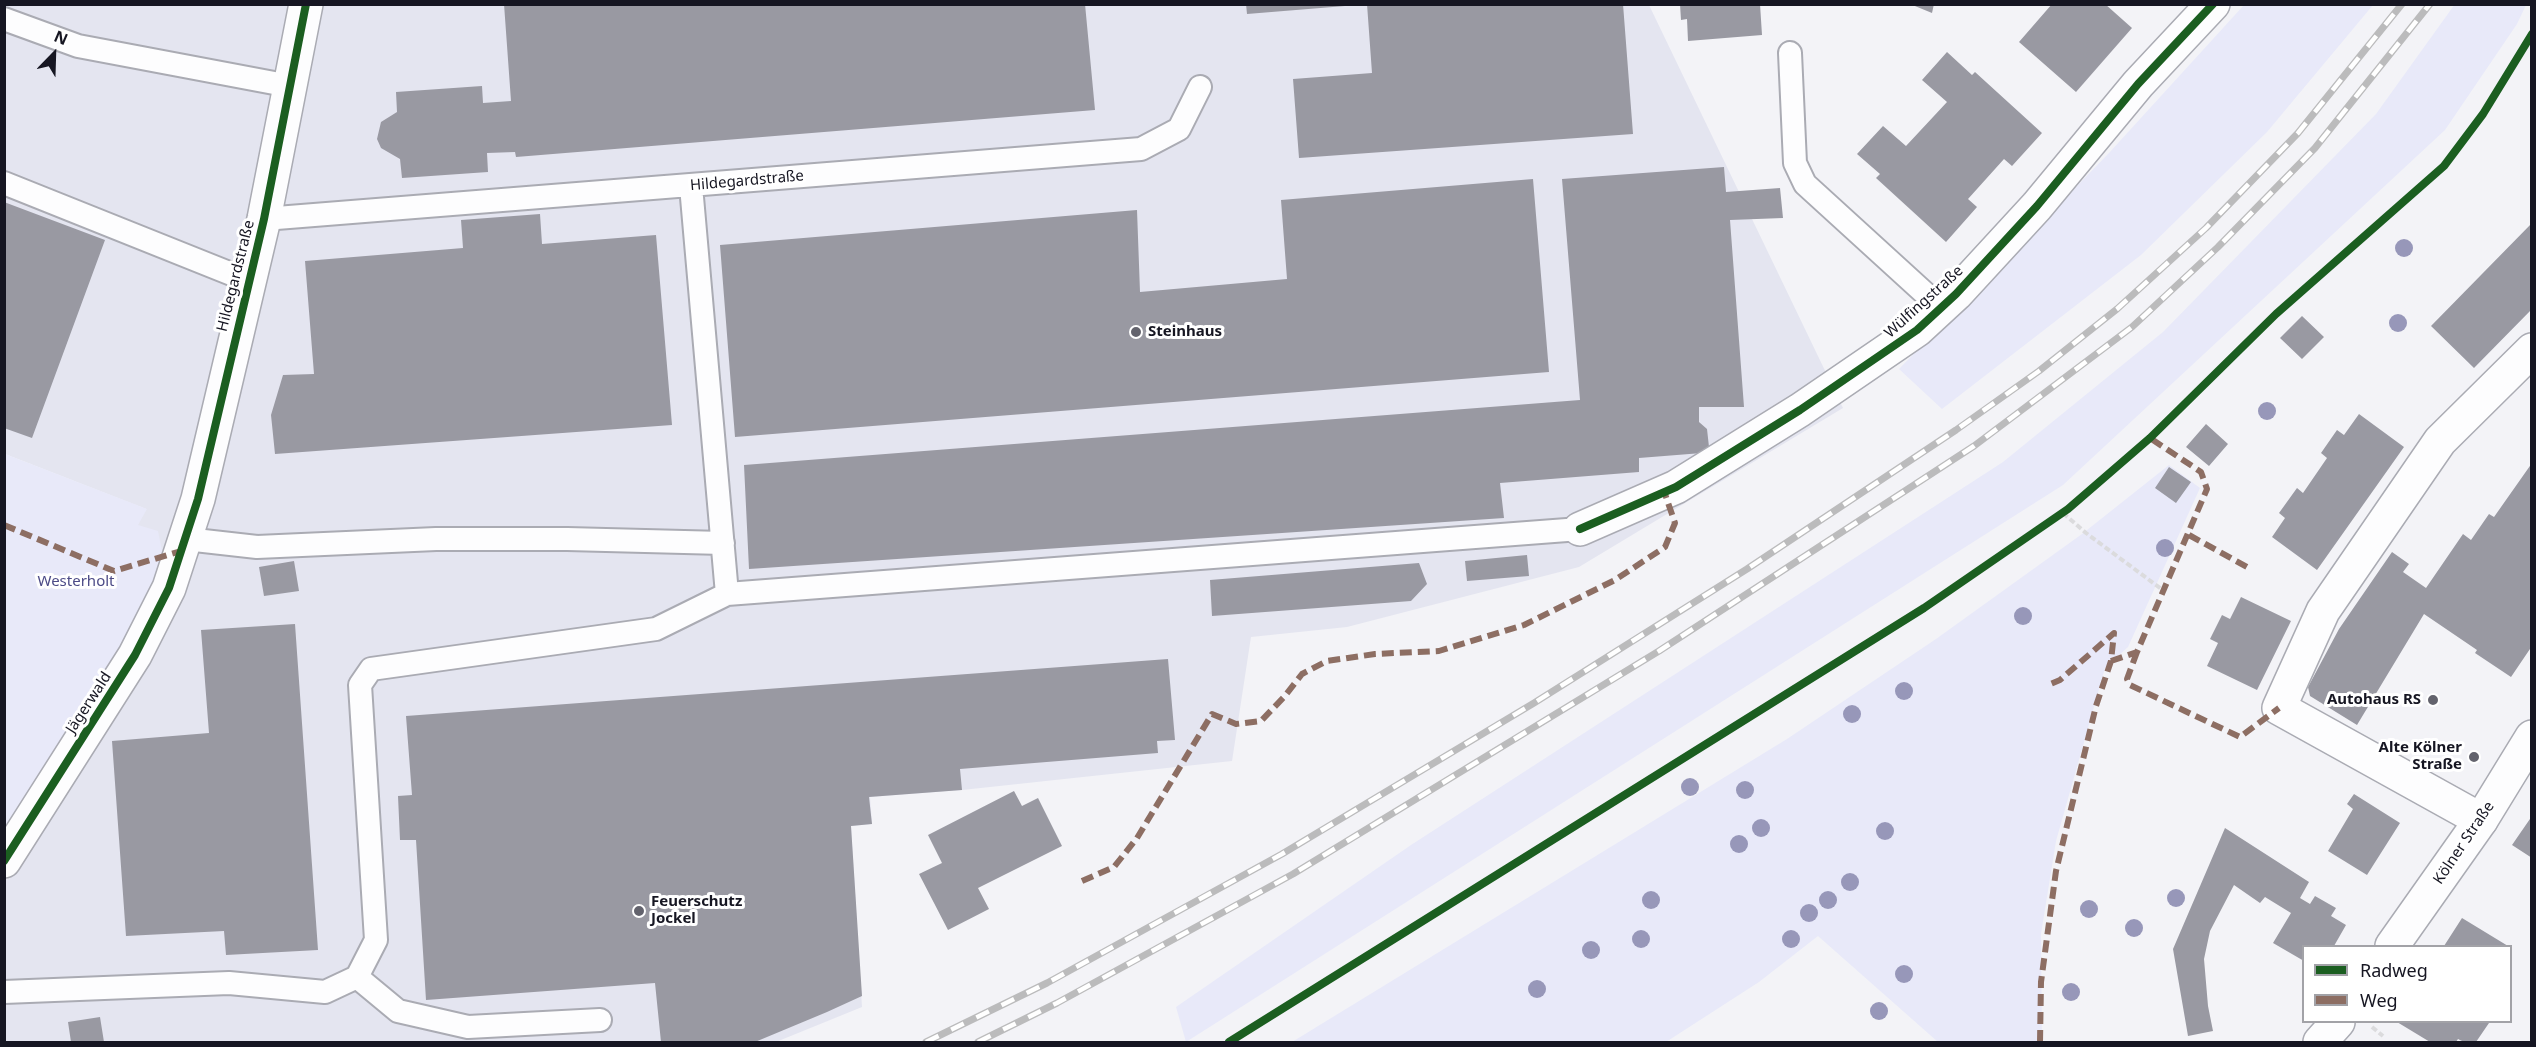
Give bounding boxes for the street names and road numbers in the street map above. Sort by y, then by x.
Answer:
street label: Hildegardstraße [689,167,805,195]
street label: Hildegardstraße [213,218,259,334]
street label: Wülfingstraße [1881,262,1967,342]
street label: Jägerwald [62,669,116,737]
street label: Kölner Straße [2430,798,2498,888]

